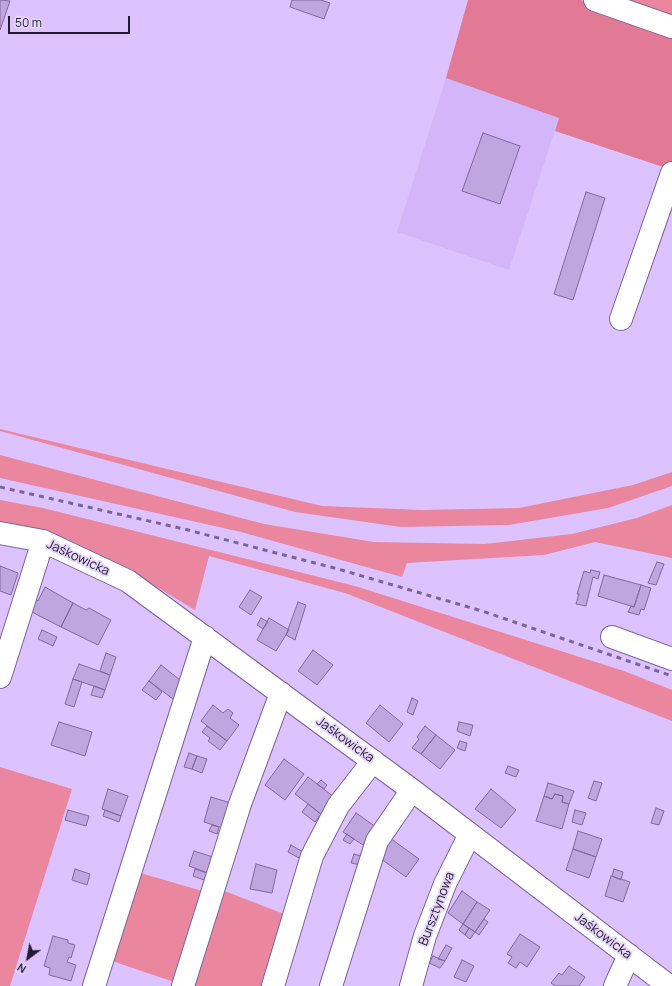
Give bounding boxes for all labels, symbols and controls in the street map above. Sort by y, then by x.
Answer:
scale bar [10,8,132,34]
text: 50 m [15,14,42,31]
street label: Jaśkowicka [44,537,112,579]
street label: Jaśkowicka [313,714,377,766]
street label: Bursztynowa [416,870,458,948]
street label: Jaśkowicka [571,909,635,963]
north arrow [8,938,48,978]
text: N [14,960,29,977]

